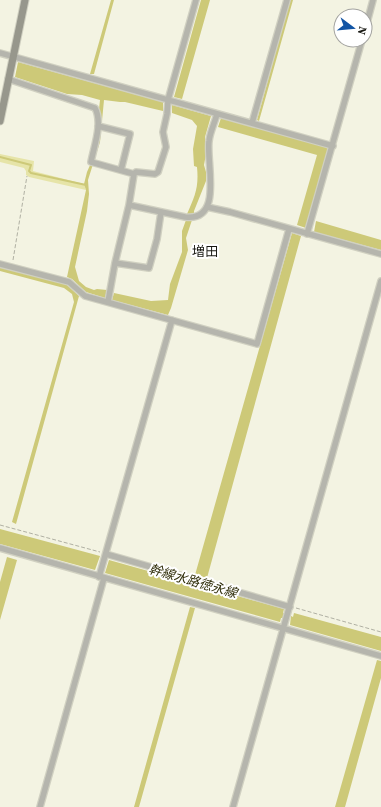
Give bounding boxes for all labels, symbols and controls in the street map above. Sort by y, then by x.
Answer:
north arrow [333,8,373,48]
text: N [354,25,370,37]
district label: 増田 [192,243,218,260]
water label: 幹線水路徳永線 [147,560,241,602]

